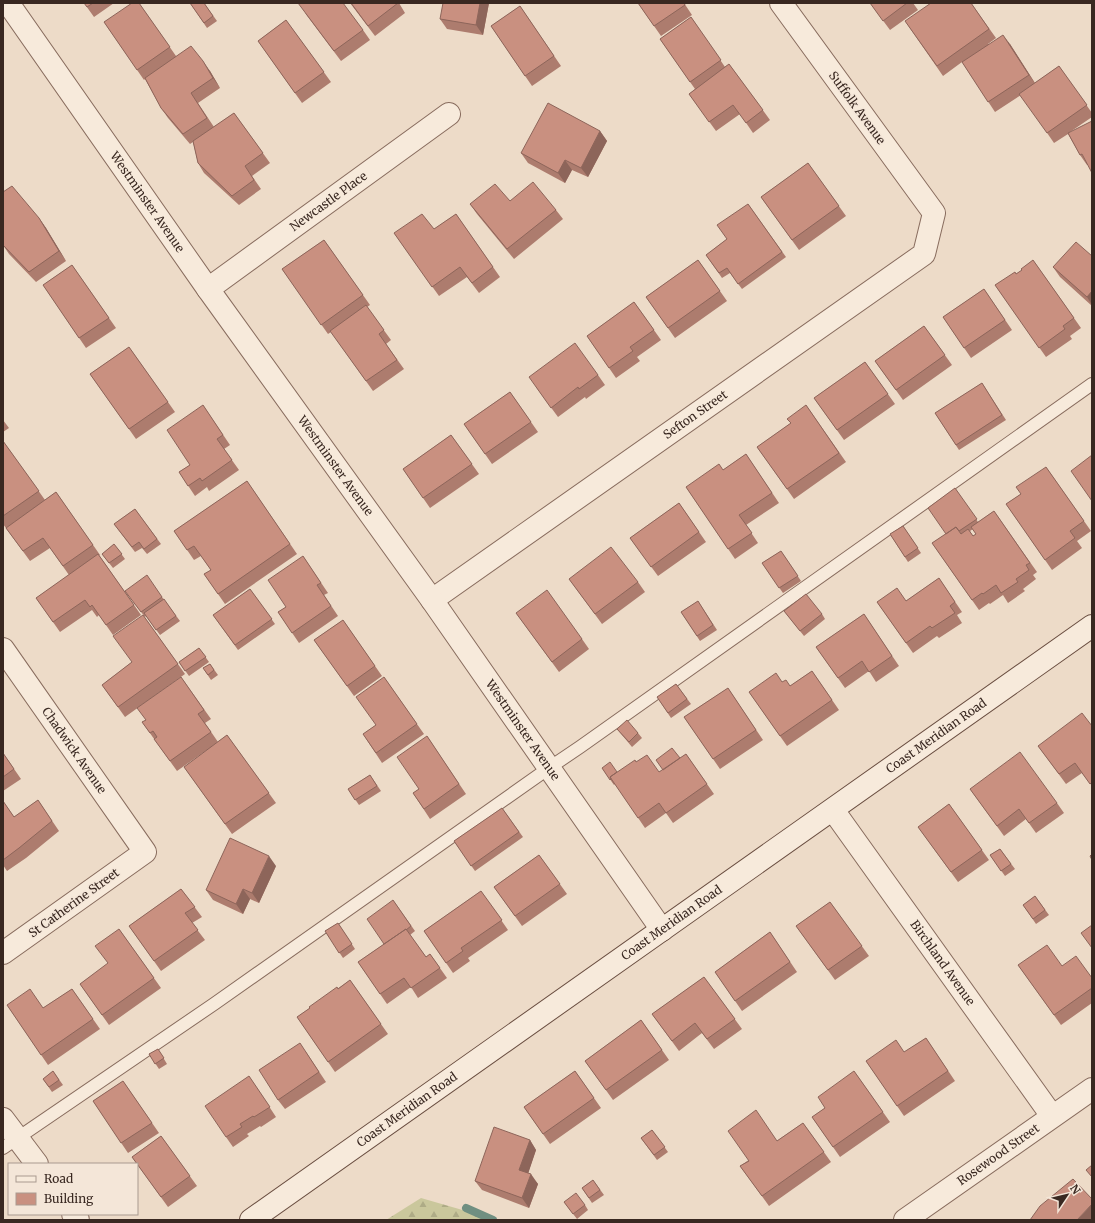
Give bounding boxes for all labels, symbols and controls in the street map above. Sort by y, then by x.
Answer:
street label: Suffolk Avenue [826,68,889,147]
street label: Westminster Avenue [107,148,188,255]
street label: Newcastle Place [287,168,370,234]
street label: Sefton Street [660,386,730,442]
street label: Westminster Avenue [294,412,377,518]
street label: Westminster Avenue [482,676,563,783]
street label: Coast Meridian Road [883,695,989,776]
street label: Chadwick Avenue [39,704,110,796]
street label: St Catherine Street [25,865,122,940]
street label: Coast Meridian Road [618,882,725,963]
street label: Birchland Avenue [907,917,978,1008]
street label: Coast Meridian Road [354,1069,460,1150]
street label: Rosewood Street [954,1120,1042,1188]
legend [8,1163,138,1215]
text: Road [44,1171,73,1186]
north arrow [1047,1175,1087,1215]
text: N [1067,1182,1084,1197]
text: Building [44,1191,94,1206]

